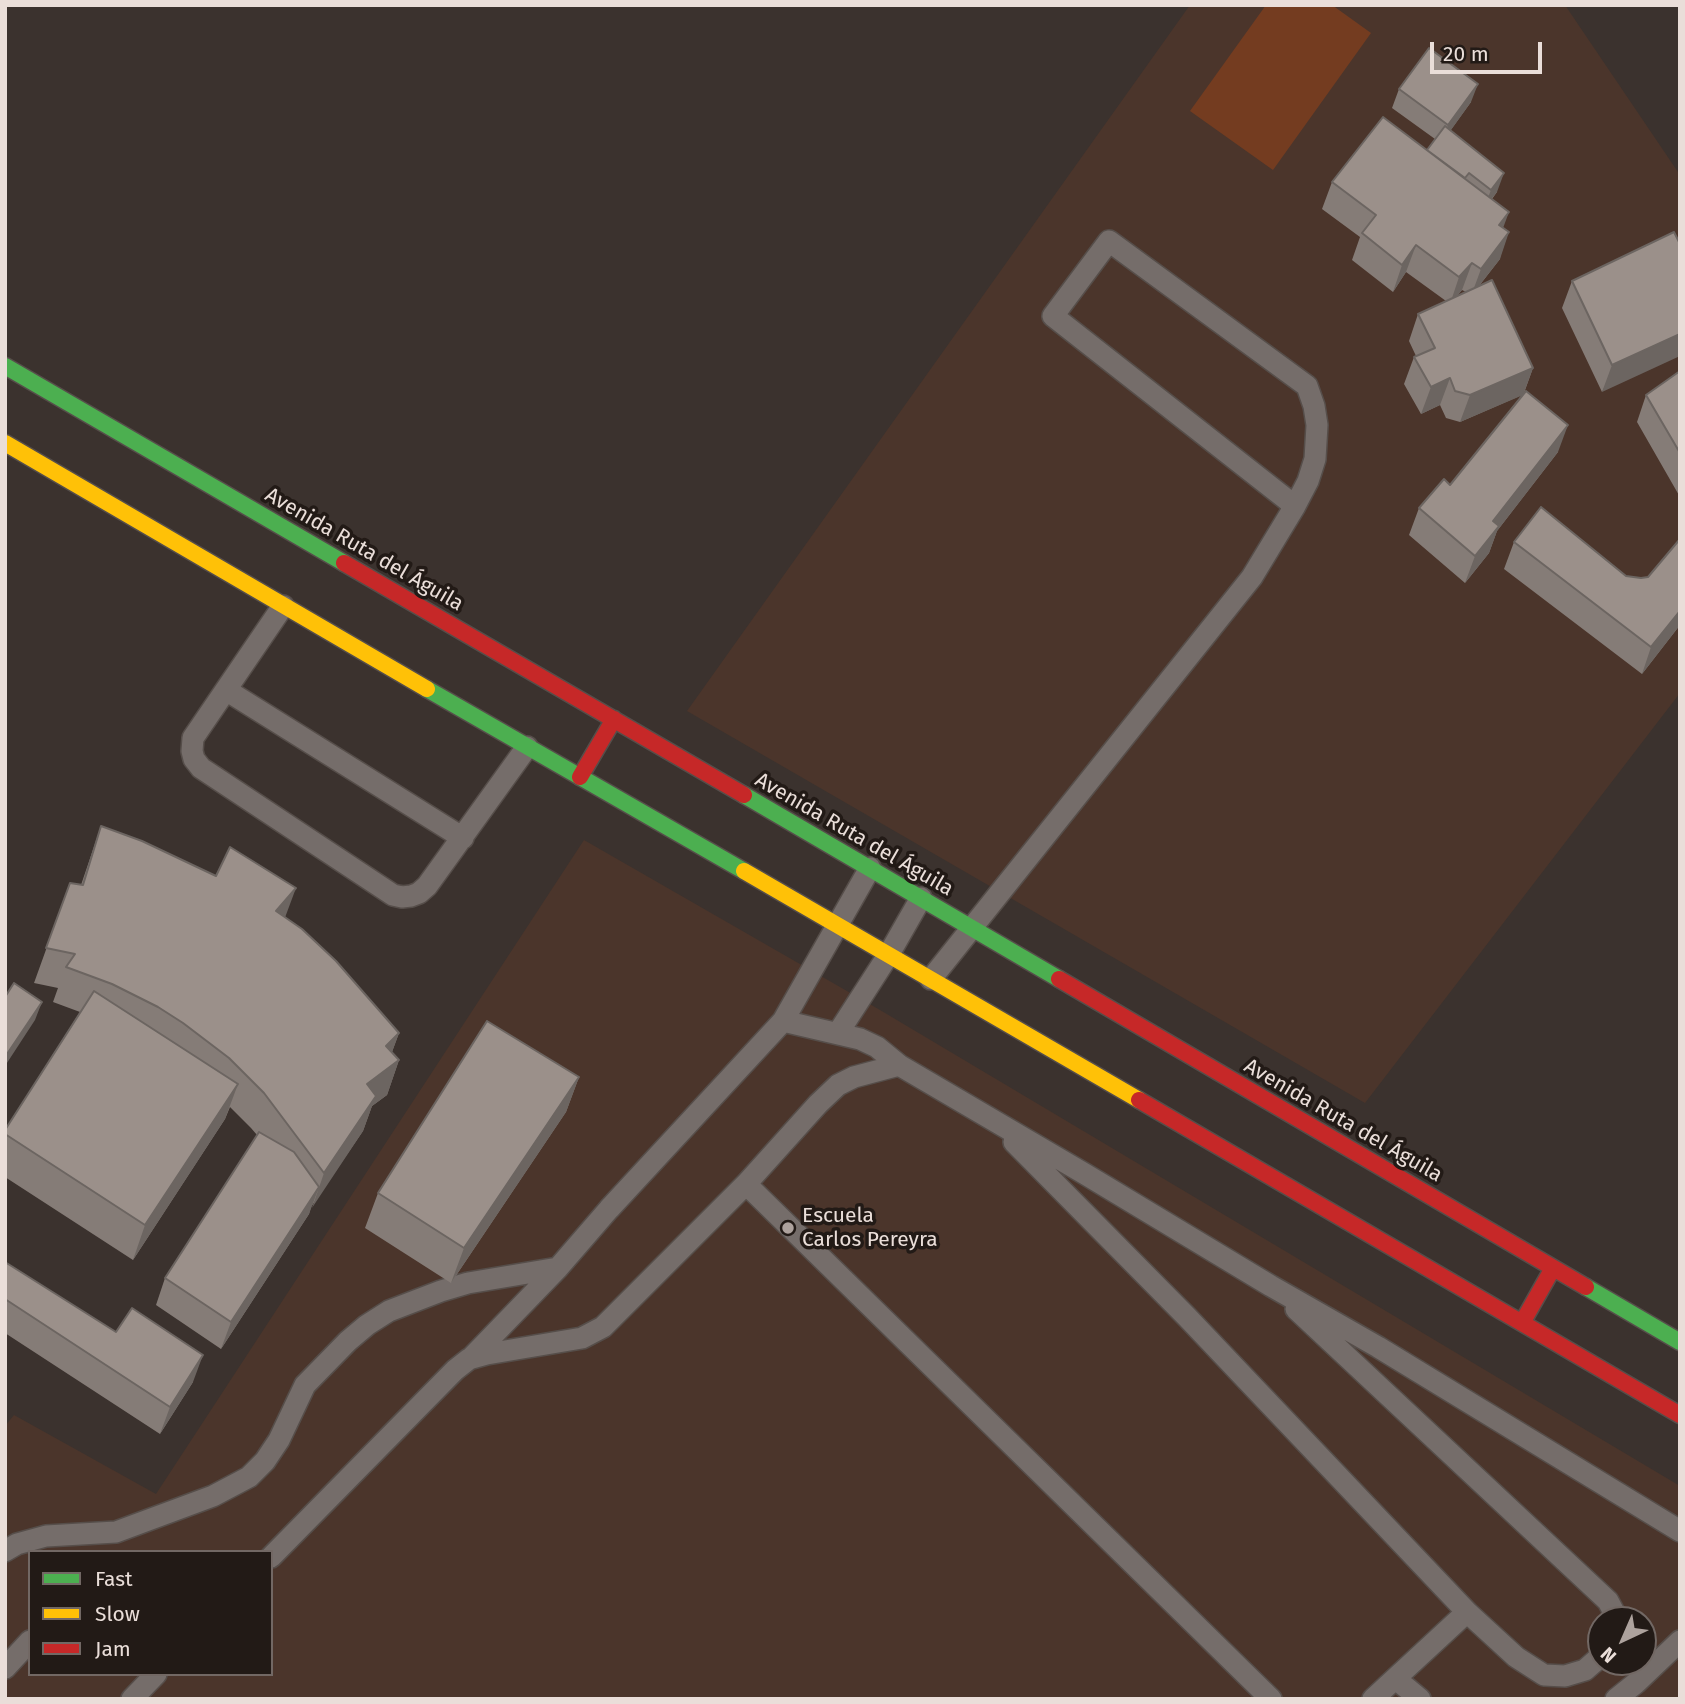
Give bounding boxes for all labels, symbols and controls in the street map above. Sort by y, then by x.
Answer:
scale bar [1433,28,1545,72]
text: 20 m [1443,41,1489,67]
street label: Avenida Ruta del Águila [260,483,468,617]
street label: Avenida Ruta del Águila [750,768,958,902]
street label: Avenida Ruta del Águila [1239,1054,1447,1188]
place label: Escuela Carlos Pereyra [802,1203,938,1253]
marker: Escuela Carlos Pereyra [780,1220,796,1236]
legend [28,1550,273,1676]
text: Fast [95,1566,133,1592]
text: Slow [95,1601,140,1627]
north arrow [1587,1606,1657,1676]
text: Jam [95,1636,131,1662]
text: N [1596,1642,1621,1668]

